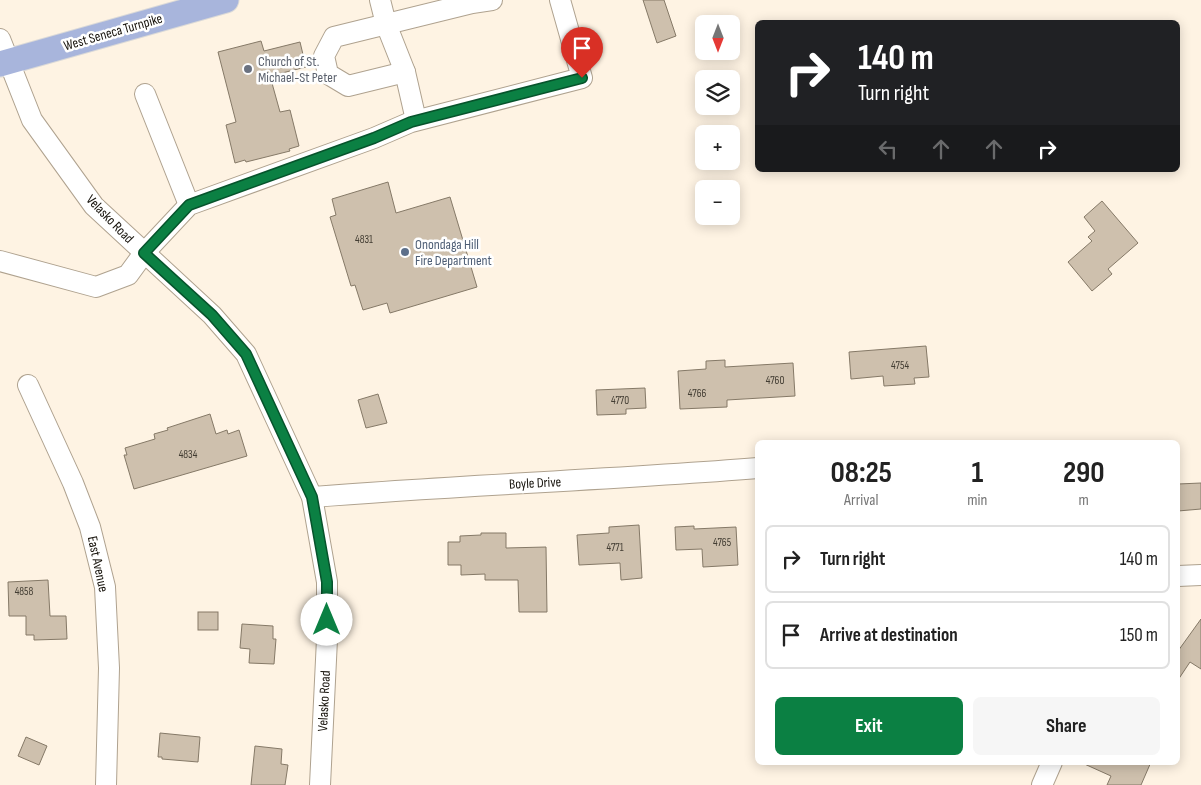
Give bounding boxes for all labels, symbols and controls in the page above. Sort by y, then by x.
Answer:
street label: West Seneca Turnpike [62,10,164,54]
north arrow [695,15,740,60]
map controls [695,15,740,225]
pin [561,27,603,78]
icon: arrive [568,34,596,62]
text: 140 m [858,37,934,80]
icon: right [775,40,840,105]
place label: Church of St. Michael-St Peter [258,53,337,86]
marker: Church of St. Michael-St Peter [242,63,254,75]
button: layers [695,70,740,115]
text: Turn right [858,80,929,107]
button: + [695,125,740,170]
icon: left [874,135,902,163]
icon: ahead [927,135,955,163]
icon: ahead [980,135,1008,163]
icon: right [1033,135,1061,163]
button: − [695,180,740,225]
street label: Velasko Road [83,191,137,247]
house number: 4831 [355,233,373,246]
place label: Onondaga Hill Fire Department [415,236,492,269]
marker: Onondaga Hill Fire Department [399,246,411,258]
house number: 4754 [891,359,909,372]
house number: 4760 [766,374,784,387]
house number: 4766 [688,387,706,400]
house number: 4770 [611,394,629,407]
house number: 4834 [179,448,198,461]
text: 08:25 [830,455,892,491]
text: 1 [972,455,983,491]
text: 290 [1063,455,1105,491]
street label: Boyle Drive [508,473,562,493]
text: Arrival [844,491,878,510]
text: min [967,491,987,510]
text: m [1079,491,1089,510]
street label: East Avenue [84,535,112,593]
house number: 4765 [713,536,731,549]
house number: 4771 [606,541,624,554]
icon: right [777,545,805,573]
text: Turn right [820,548,885,571]
text: 140 m [1120,548,1158,571]
house number: 4858 [15,585,34,598]
position arrow [300,593,352,645]
icon: arrive [777,621,805,649]
text: Arrive at destination [820,624,958,647]
text: 150 m [1120,624,1158,647]
street label: Velasko Road [314,670,334,732]
button: Exit [775,697,963,755]
button: Share [973,697,1160,755]

